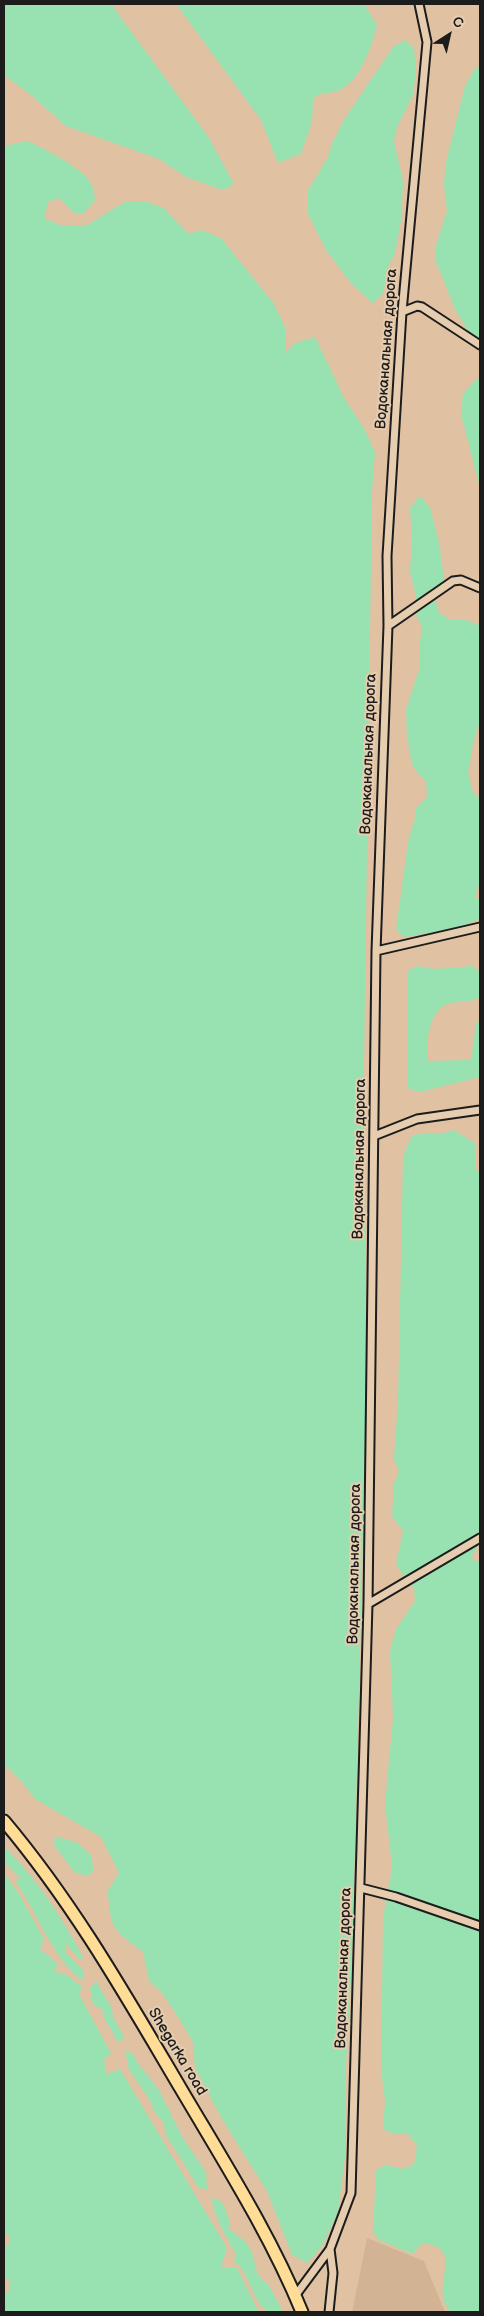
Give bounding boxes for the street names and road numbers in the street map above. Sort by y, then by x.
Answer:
street label: Водоканальная дорога [372,268,402,430]
street label: Водоканальная дорога [357,673,381,835]
street label: Водоканальная дорога [350,1078,370,1240]
street label: Водоканальная дорога [345,1483,365,1645]
street label: Водоканальная дорога [332,1887,356,2049]
street label: Shegarka road [144,2005,210,2099]

